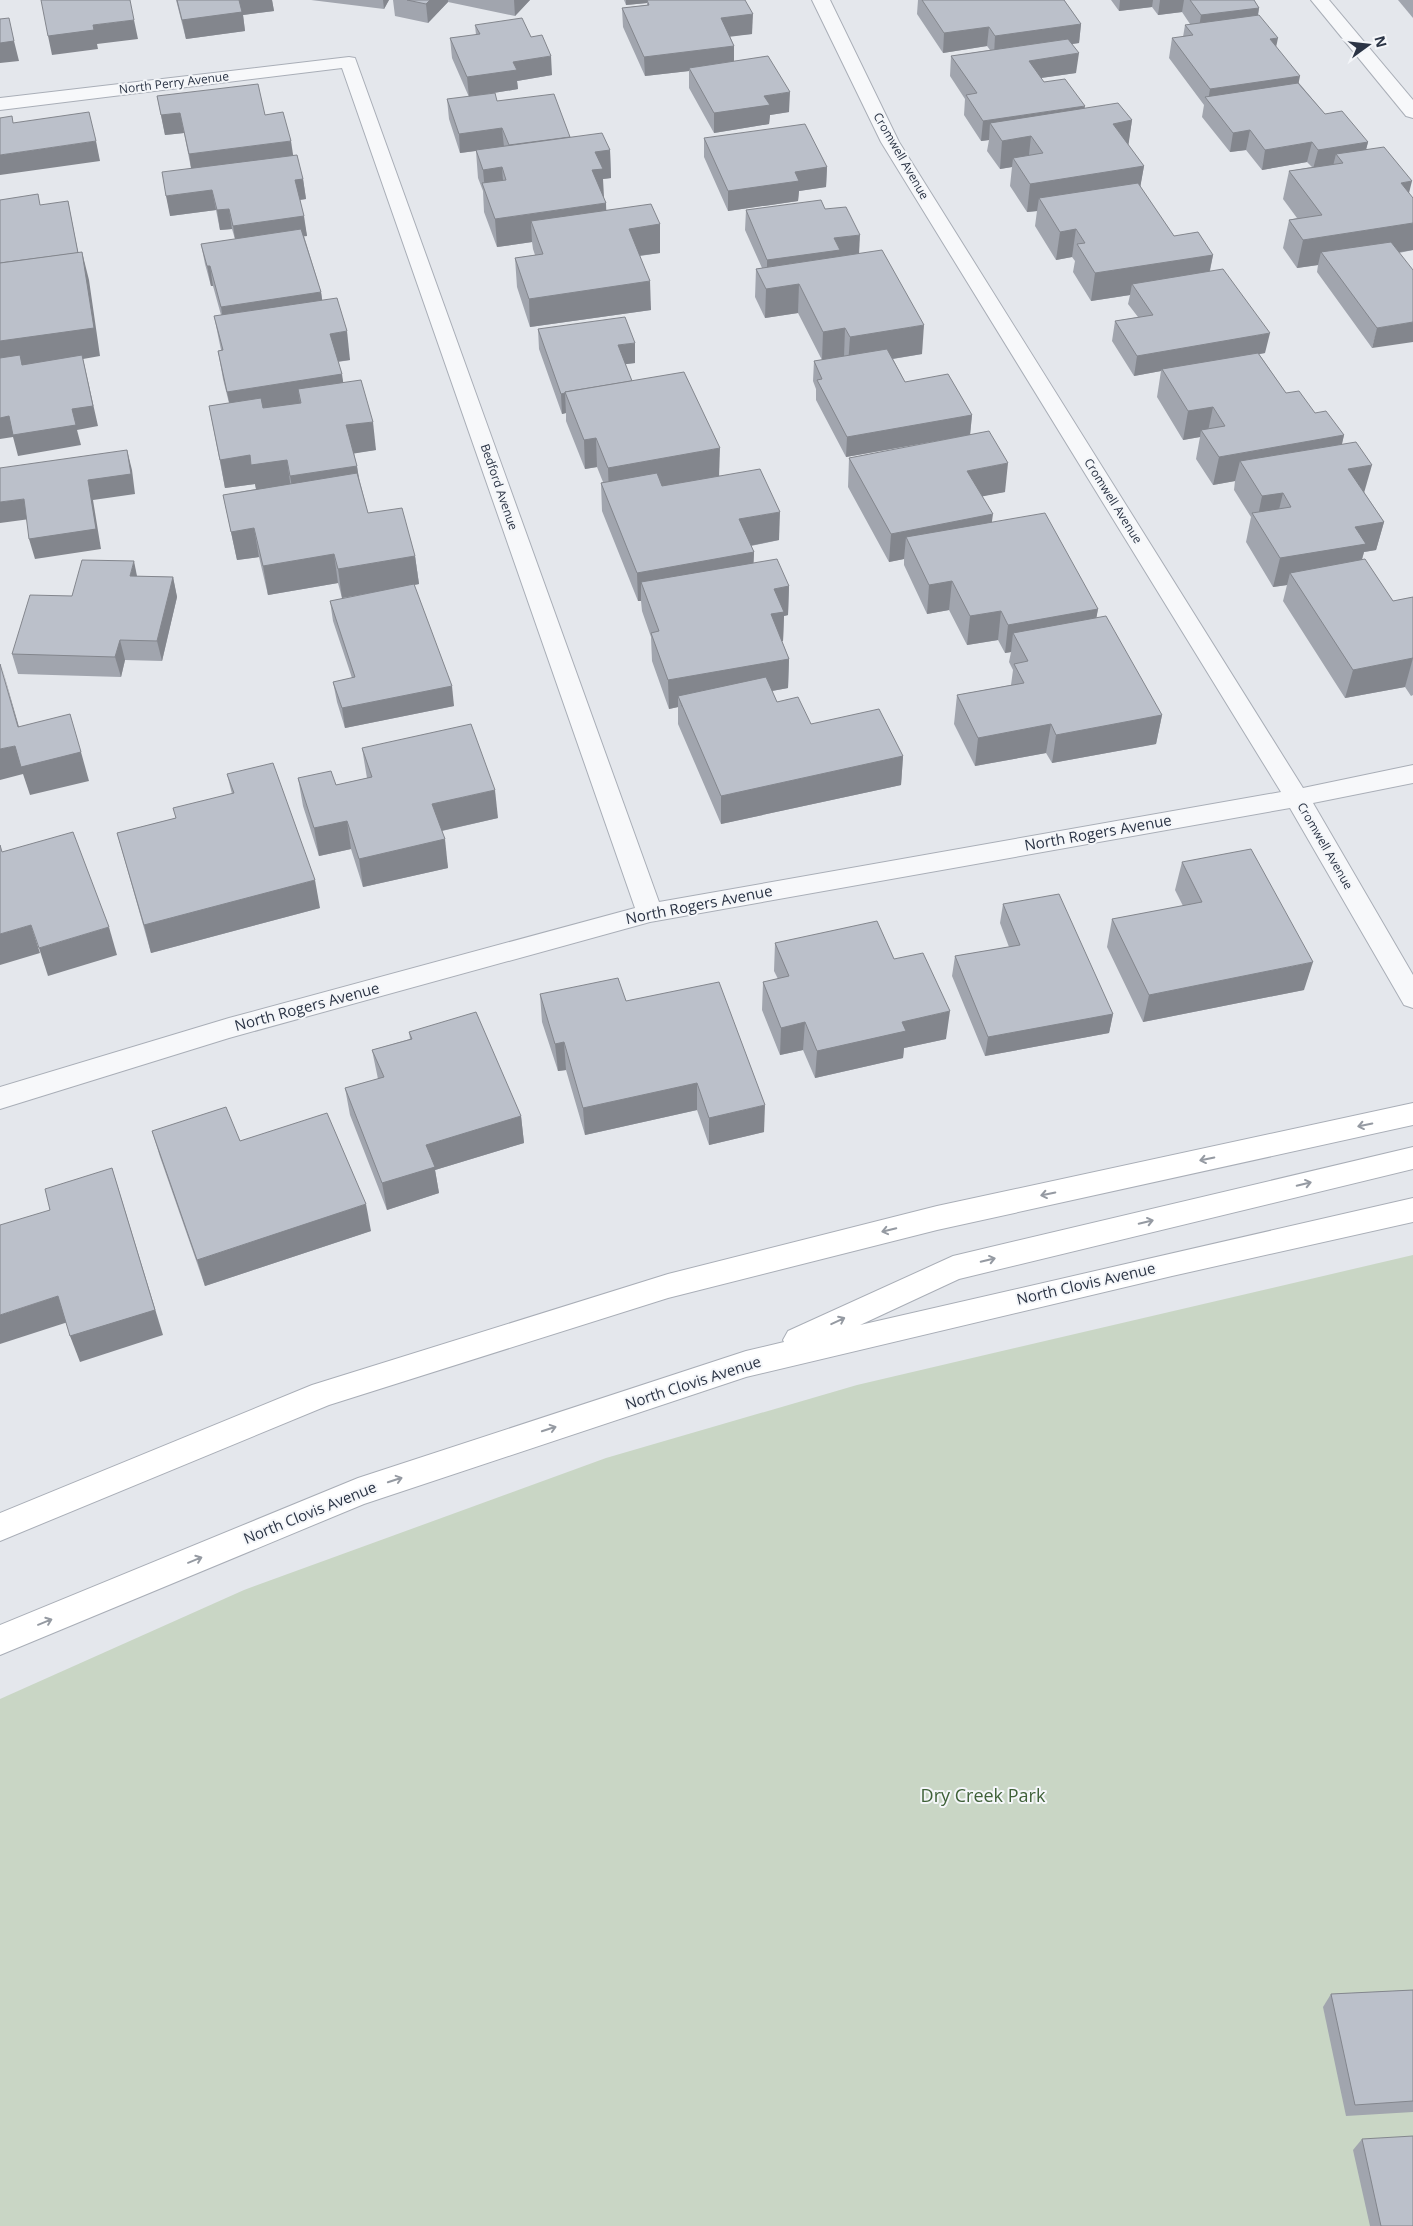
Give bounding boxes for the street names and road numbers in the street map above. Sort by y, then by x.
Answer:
street label: North Perry Avenue [118,67,230,98]
street label: Cromwell Avenue [870,109,933,203]
street label: Bedford Avenue [477,441,522,533]
street label: Cromwell Avenue [1080,455,1147,547]
street label: Cromwell Avenue [1294,799,1357,893]
street label: North Rogers Avenue [1023,809,1173,855]
street label: North Rogers Avenue [624,880,774,928]
street label: North Rogers Avenue [232,977,381,1035]
street label: North Clovis Avenue [1014,1257,1157,1309]
street label: North Clovis Avenue [622,1351,763,1413]
street label: North Clovis Avenue [240,1476,379,1548]

